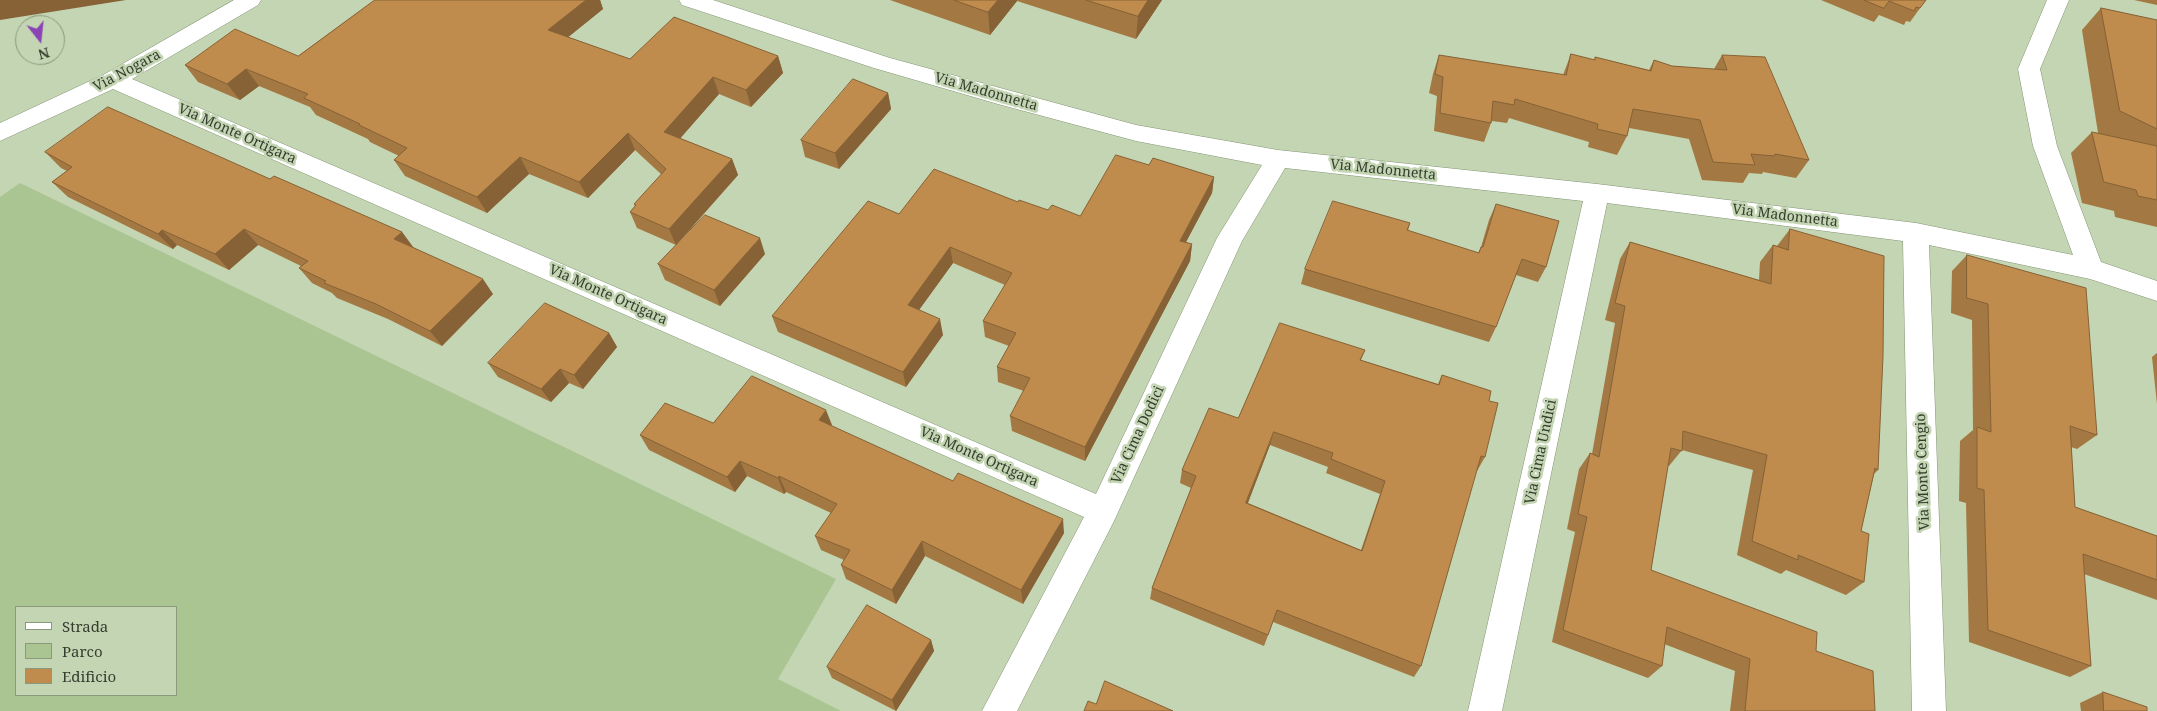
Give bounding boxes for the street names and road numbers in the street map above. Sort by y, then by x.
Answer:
street label: Via Nogara [90,46,164,96]
street label: Via Madonnetta [933,69,1039,115]
street label: Via Monte Ortigara [175,100,299,168]
street label: Via Madonnetta [1329,156,1437,184]
street label: Via Madonnetta [1731,201,1839,231]
street label: Via Monte Ortigara [546,261,670,329]
street label: Via Cima Dodici [1108,383,1168,487]
street label: Via Cima Undici [1522,398,1560,506]
street label: Via Monte Cengio [1913,413,1933,531]
street label: Via Monte Ortigara [917,423,1041,491]

